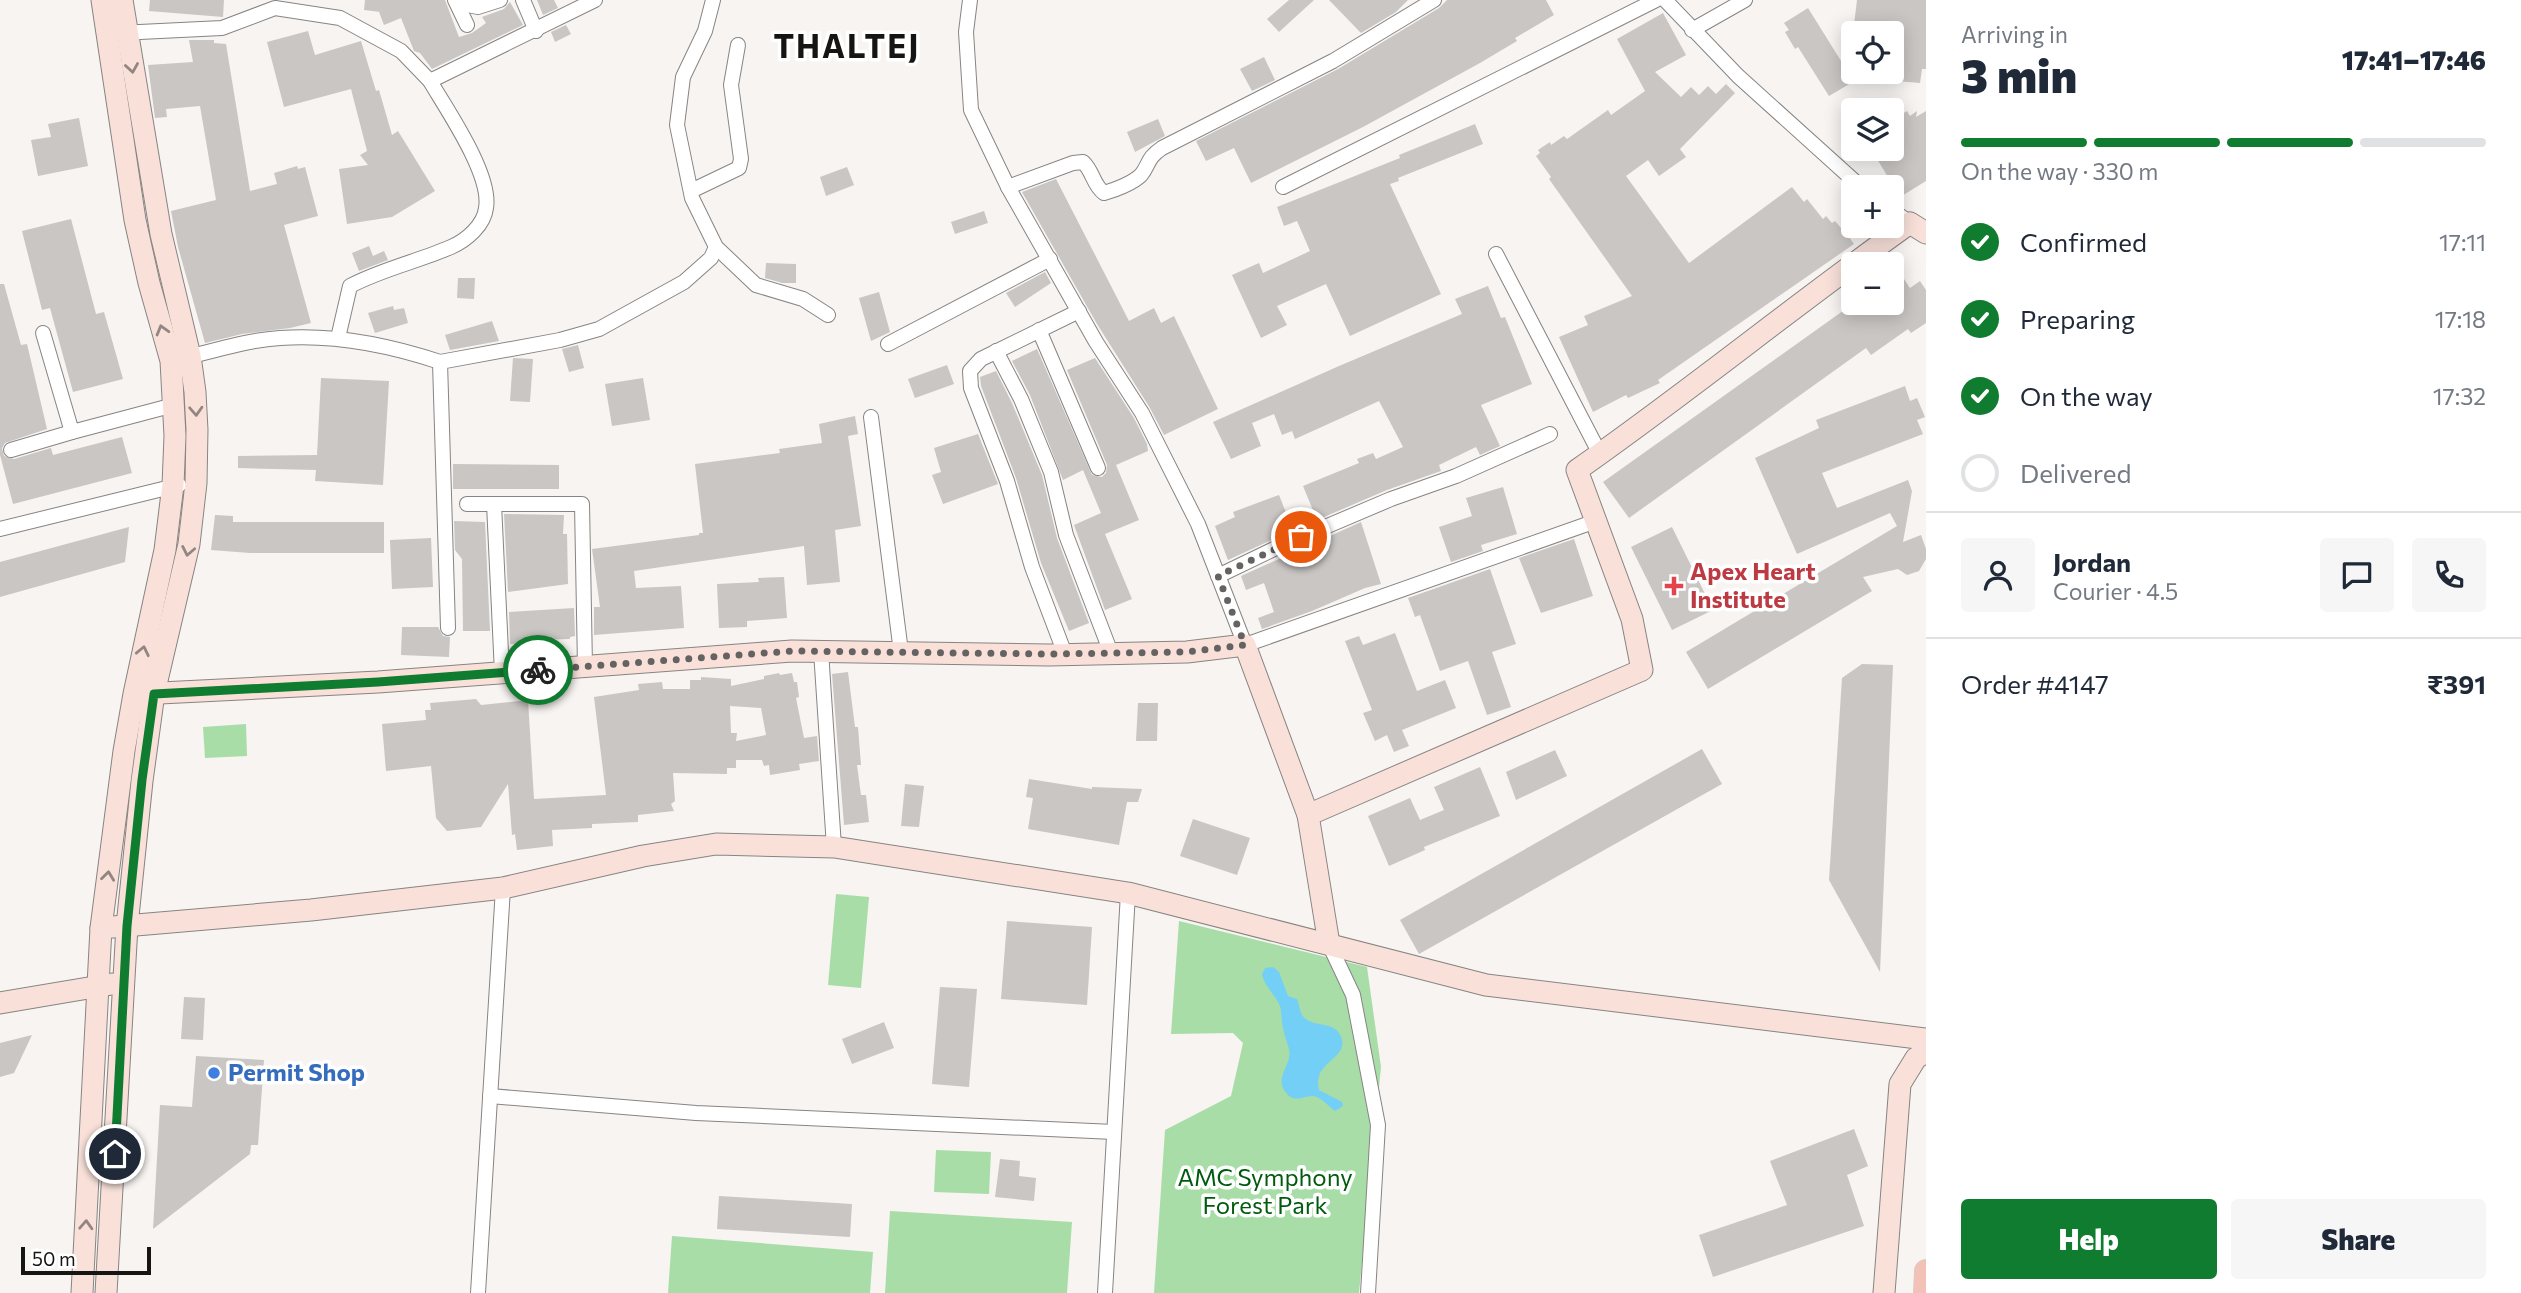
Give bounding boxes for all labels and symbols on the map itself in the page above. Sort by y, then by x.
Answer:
district label: THALTEJ [773,25,921,65]
one-way arrow [124,62,139,73]
one-way arrow [156,324,170,336]
one-way arrow [189,406,204,417]
pin [1271,507,1331,567]
one-way arrow [181,545,196,557]
place label: Apex Heart Institute [1690,556,1816,613]
marker: Apex Heart Institute [1664,576,1684,596]
courier [503,635,573,705]
one-way arrow [135,645,150,657]
one-way arrow [101,870,116,882]
place label: Permit Shop [228,1057,365,1086]
marker: Permit Shop [206,1065,222,1081]
pin [85,1124,145,1184]
park label: AMC Symphony Forest Park [1177,1162,1353,1219]
one-way arrow [78,1219,93,1230]
scale bar [21,1244,150,1276]

